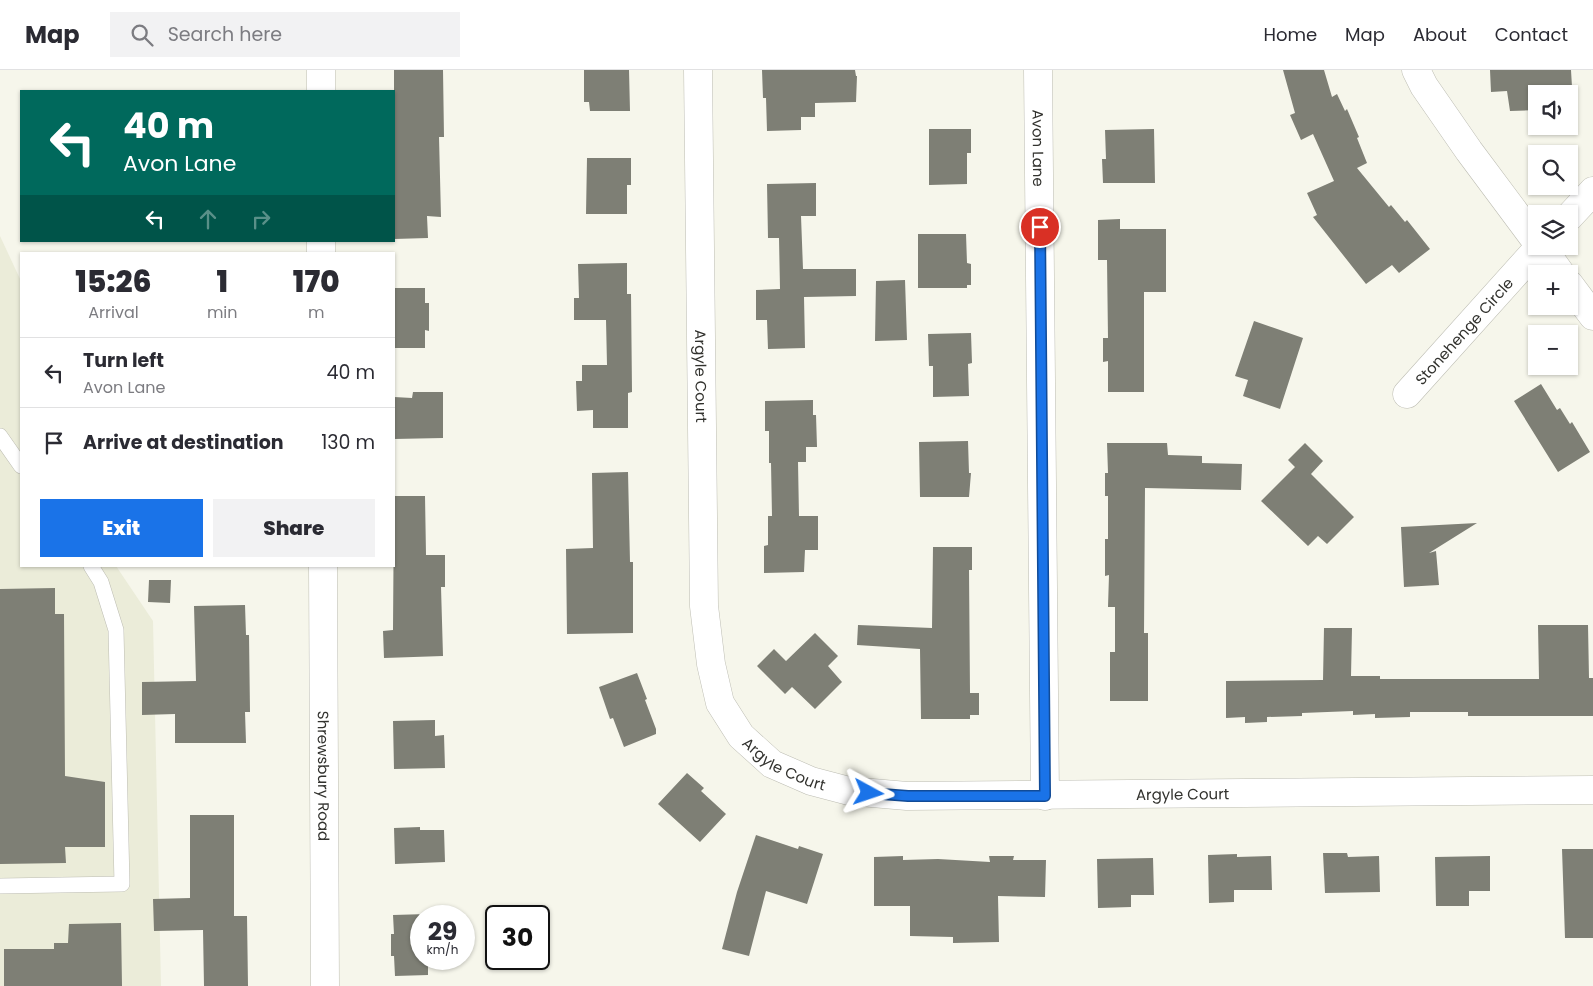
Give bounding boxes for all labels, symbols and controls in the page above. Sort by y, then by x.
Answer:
search box [110,12,460,57]
text: Map [25,18,80,51]
icon: search [128,21,156,49]
text: Search here [168,21,282,48]
text: Home [1263,22,1317,47]
text: Map [1345,22,1385,47]
text: About [1413,22,1467,47]
text: Contact [1495,22,1568,47]
map controls [1528,85,1578,375]
button: sound [1528,85,1578,135]
text: 40 m [123,101,214,150]
street label: Avon Lane [1028,109,1050,187]
icon: left [40,110,105,175]
button: search [1528,145,1578,195]
text: Avon Lane [123,148,236,179]
icon: left [141,205,169,233]
icon: ahead [194,205,222,233]
icon: right [247,205,275,233]
button: layers [1528,205,1578,255]
pin [1019,206,1061,248]
icon: arrive [1026,213,1054,241]
text: 15:26 [75,260,152,303]
text: 1 [216,260,228,303]
text: 170 [293,260,340,303]
button: + [1528,265,1578,315]
street label: Stonehenge Circle [1410,272,1518,389]
text: Arrival [88,301,139,324]
text: min [207,301,238,324]
text: m [308,301,325,324]
button: − [1528,325,1578,375]
street label: Argyle Court [690,329,712,423]
text: Turn left [83,347,164,374]
icon: left [40,359,68,387]
text: 40 m [326,359,375,386]
text: Avon Lane [83,376,165,399]
icon: arrive [40,429,68,457]
text: Arrive at destination [83,429,284,456]
text: 130 m [321,429,375,456]
button: Exit [40,499,203,557]
button: Share [213,499,375,557]
street label: Shrewsbury Road [313,711,335,841]
street label: Argyle Court [738,732,828,795]
position arrow [842,766,894,818]
street label: Argyle Court [1136,783,1229,804]
speed limit sign: 30 [485,905,550,970]
text: 29 [428,914,457,949]
text: km/h [427,941,458,958]

